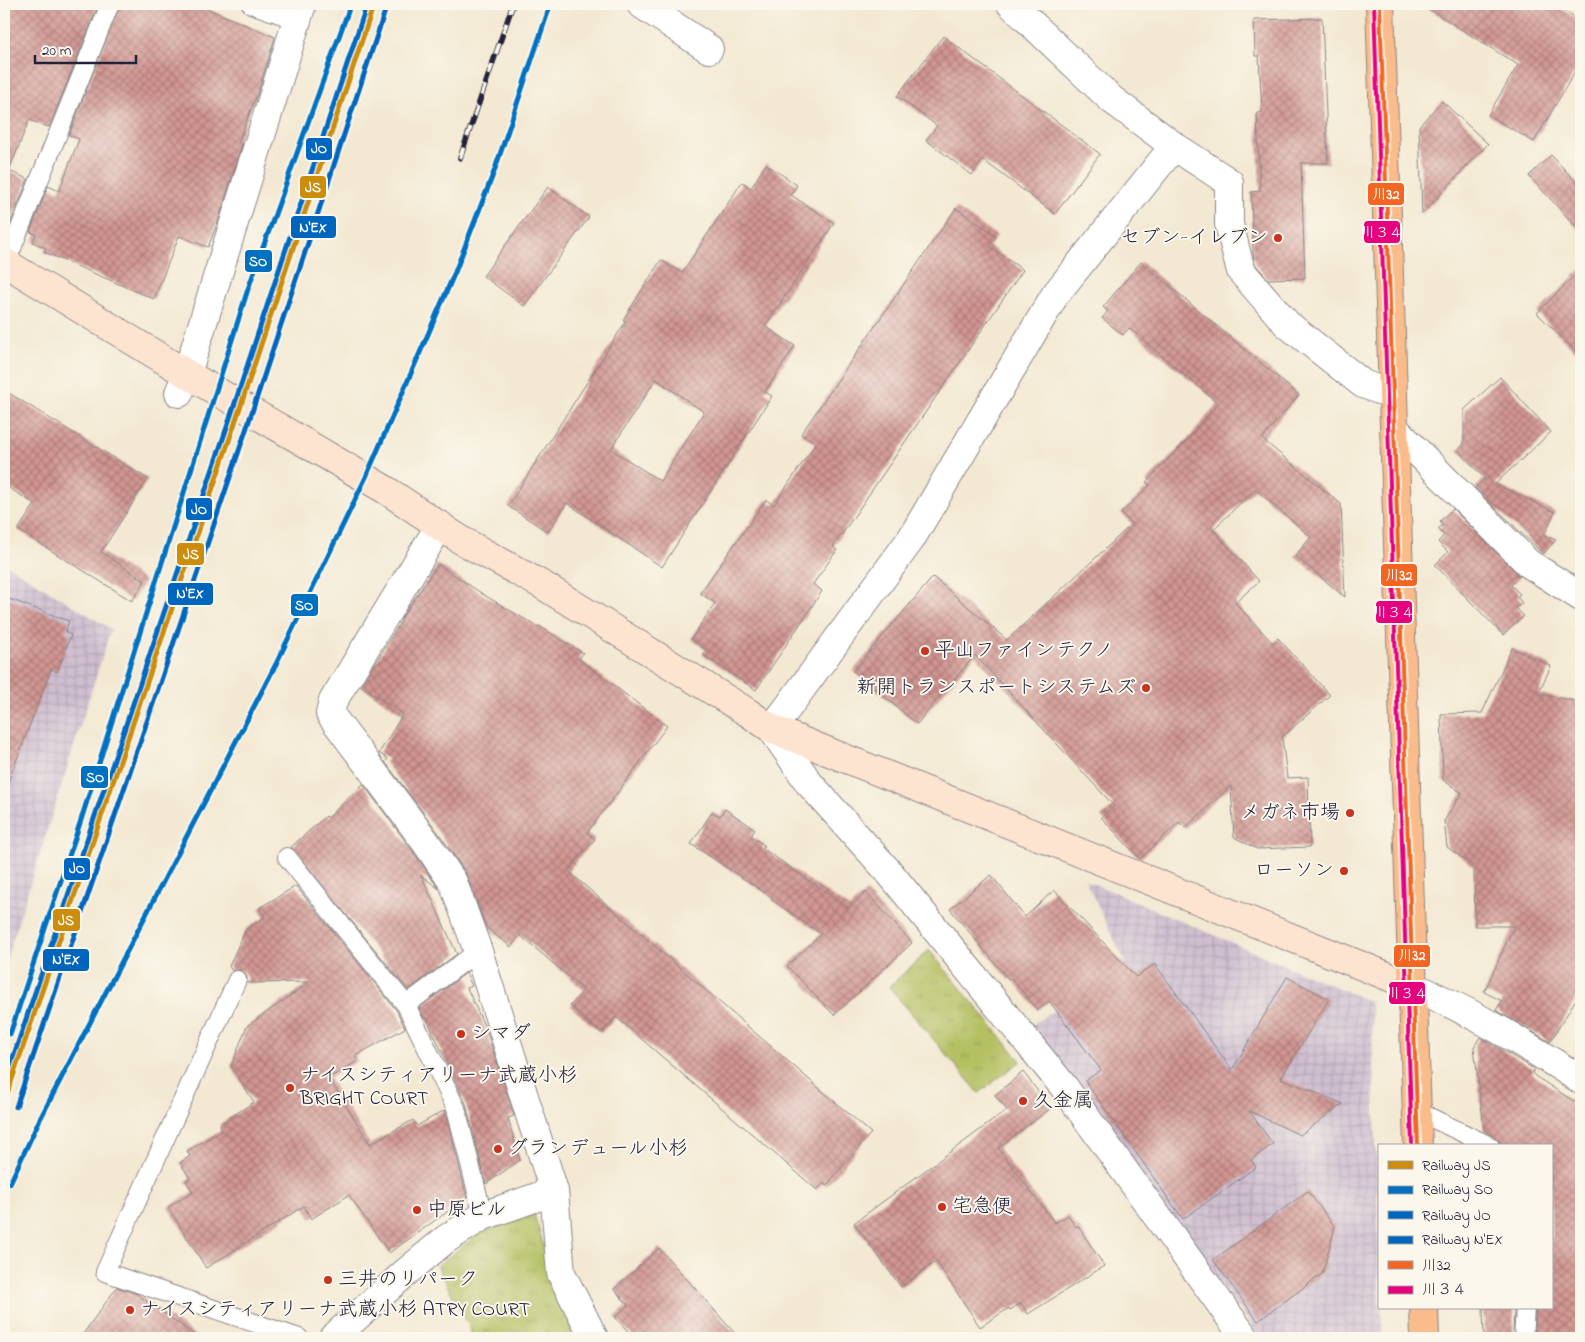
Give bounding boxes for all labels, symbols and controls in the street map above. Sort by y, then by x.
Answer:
scale bar [35,32,136,64]
text: 20 m [42,40,72,62]
line badge: JO [305,137,333,161]
text: JO [311,139,327,160]
line badge: JS [299,175,327,199]
text: JS [305,178,321,199]
line badge: 川32 [1367,182,1405,206]
text: 川32 [1373,185,1399,206]
line badge: N'EX [290,215,337,239]
text: N'EX [299,218,328,239]
line badge: 川３４ [1363,220,1401,244]
text: 川３４ [1361,223,1403,244]
place label: セブン-イレブン [1121,224,1268,253]
marker: セブン-イレブン [1272,232,1284,244]
line badge: SO [244,249,273,273]
text: SO [249,252,267,273]
line badge: JO [185,497,213,521]
text: JO [191,500,207,521]
line badge: JS [176,542,205,566]
text: JS [183,545,199,566]
line badge: 川32 [1380,563,1418,587]
text: 川32 [1386,566,1412,587]
line badge: N'EX [167,582,214,606]
text: N'EX [176,584,205,605]
line badge: SO [290,593,319,617]
text: SO [295,596,313,617]
line badge: 川３４ [1375,600,1413,624]
text: 川３４ [1373,603,1415,624]
place label: 平山ファインテクノ [935,637,1113,666]
marker: 平山ファインテクノ [919,645,931,657]
place label: 新開トランスポートシステムズ [856,674,1136,703]
marker: 新開トランスポートシステムズ [1140,682,1152,694]
line badge: SO [80,765,109,789]
text: SO [86,768,104,789]
place label: メガネ市場 [1240,799,1340,828]
marker: メガネ市場 [1344,807,1356,819]
line badge: JO [63,857,91,881]
place label: ローソン [1254,857,1334,886]
text: JO [69,859,85,880]
marker: ローソン [1338,865,1350,877]
line badge: JS [52,908,81,932]
text: JS [58,911,74,932]
line badge: 川32 [1393,944,1431,968]
text: 川32 [1399,946,1425,967]
line badge: N'EX [42,948,90,972]
text: N'EX [52,950,81,971]
line badge: 川３４ [1388,981,1426,1005]
text: 川３４ [1386,984,1428,1005]
place label: シマダ [471,1020,531,1049]
marker: シマダ [455,1028,467,1040]
place label: ナイスシティアリーナ武蔵小杉 BRIGHT COURT [299,1062,578,1114]
marker: ナイスシティアリーナ武蔵小杉 BRIGHT COURT [284,1082,296,1094]
place label: 久金属 [1033,1087,1093,1116]
marker: 久金属 [1017,1095,1029,1107]
place label: グランデュール小杉 [508,1135,688,1164]
marker: グランデュール小杉 [492,1143,504,1155]
legend [1378,1144,1552,1310]
text: Railway JS [1422,1155,1491,1178]
text: Railway SO [1422,1179,1493,1202]
place label: 宅急便 [952,1193,1012,1222]
place label: 中原ビル [427,1196,507,1225]
marker: 宅急便 [936,1201,948,1213]
marker: 中原ビル [411,1204,423,1216]
text: Railway JO [1422,1205,1491,1228]
text: Railway N'EX [1422,1229,1503,1252]
text: 川32 [1422,1255,1451,1277]
place label: 三井のリパーク [338,1266,478,1295]
marker: 三井のリパーク [322,1274,334,1286]
text: 川３４ [1422,1279,1467,1301]
place label: ナイスシティアリーナ武蔵小杉 ATRY COURT [140,1296,530,1325]
marker: ナイスシティアリーナ武蔵小杉 ATRY COURT [124,1304,136,1316]

